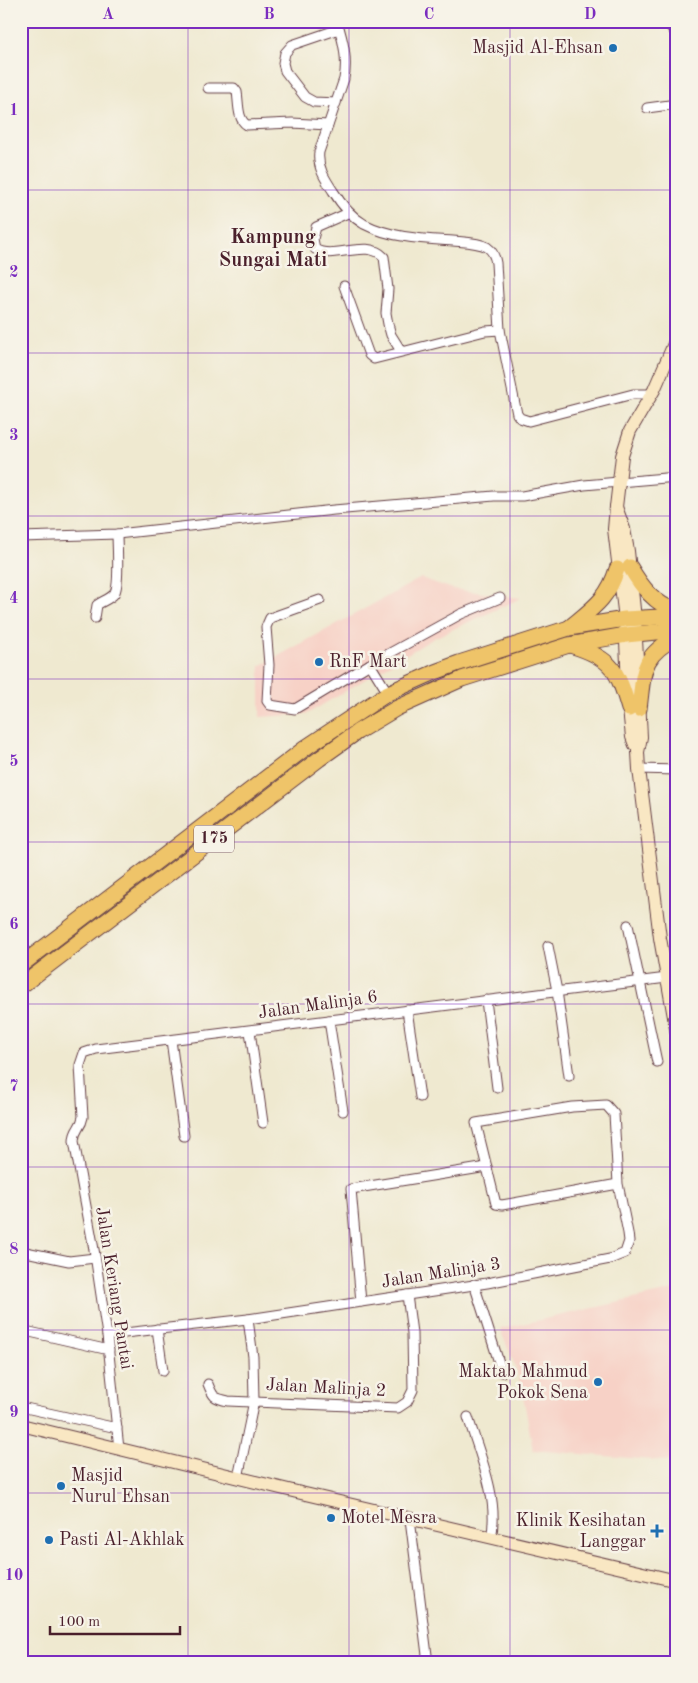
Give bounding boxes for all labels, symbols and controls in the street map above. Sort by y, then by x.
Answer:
text: A [102,7,114,23]
text: B [263,7,275,23]
text: C [424,7,434,23]
text: D [584,7,596,23]
place label: Masjid Al-Ehsan [472,39,603,57]
marker: Masjid Al-Ehsan [607,42,619,54]
text: 1 [9,103,19,119]
district label: Kampung Sungai Mati [219,228,327,271]
text: 2 [9,265,19,281]
text: 3 [9,428,19,444]
text: 4 [9,591,19,607]
place label: RnF Mart [329,653,406,671]
marker: RnF Mart [313,656,325,668]
text: 5 [9,754,19,770]
road number: 175 [194,826,234,852]
text: 6 [9,917,19,933]
street label: Jalan Malinja 6 [257,988,379,1022]
text: 7 [9,1079,19,1095]
street label: Jalan Keriang Pantai [92,1205,136,1371]
text: 8 [9,1242,19,1258]
street label: Jalan Malinja 3 [380,1255,502,1291]
place label: Maktab Mahmud Pokok Sena [458,1363,588,1402]
street label: Jalan Malinja 2 [265,1376,387,1400]
marker: Maktab Mahmud Pokok Sena [592,1376,604,1388]
text: 9 [9,1405,19,1421]
place label: Masjid Nurul Ehsan [71,1467,170,1506]
marker: Masjid Nurul Ehsan [55,1480,67,1492]
place label: Motel Mesra [341,1509,437,1527]
marker: Motel Mesra [325,1512,337,1524]
place label: Klinik Kesihatan Langgar [516,1512,647,1551]
marker: Klinik Kesihatan Langgar [650,1524,664,1538]
place label: Pasti Al-Akhlak [59,1531,185,1549]
marker: Pasti Al-Akhlak [43,1534,55,1546]
text: 10 [5,1568,23,1584]
scale bar [50,1603,180,1635]
text: 100 m [58,1615,100,1630]

